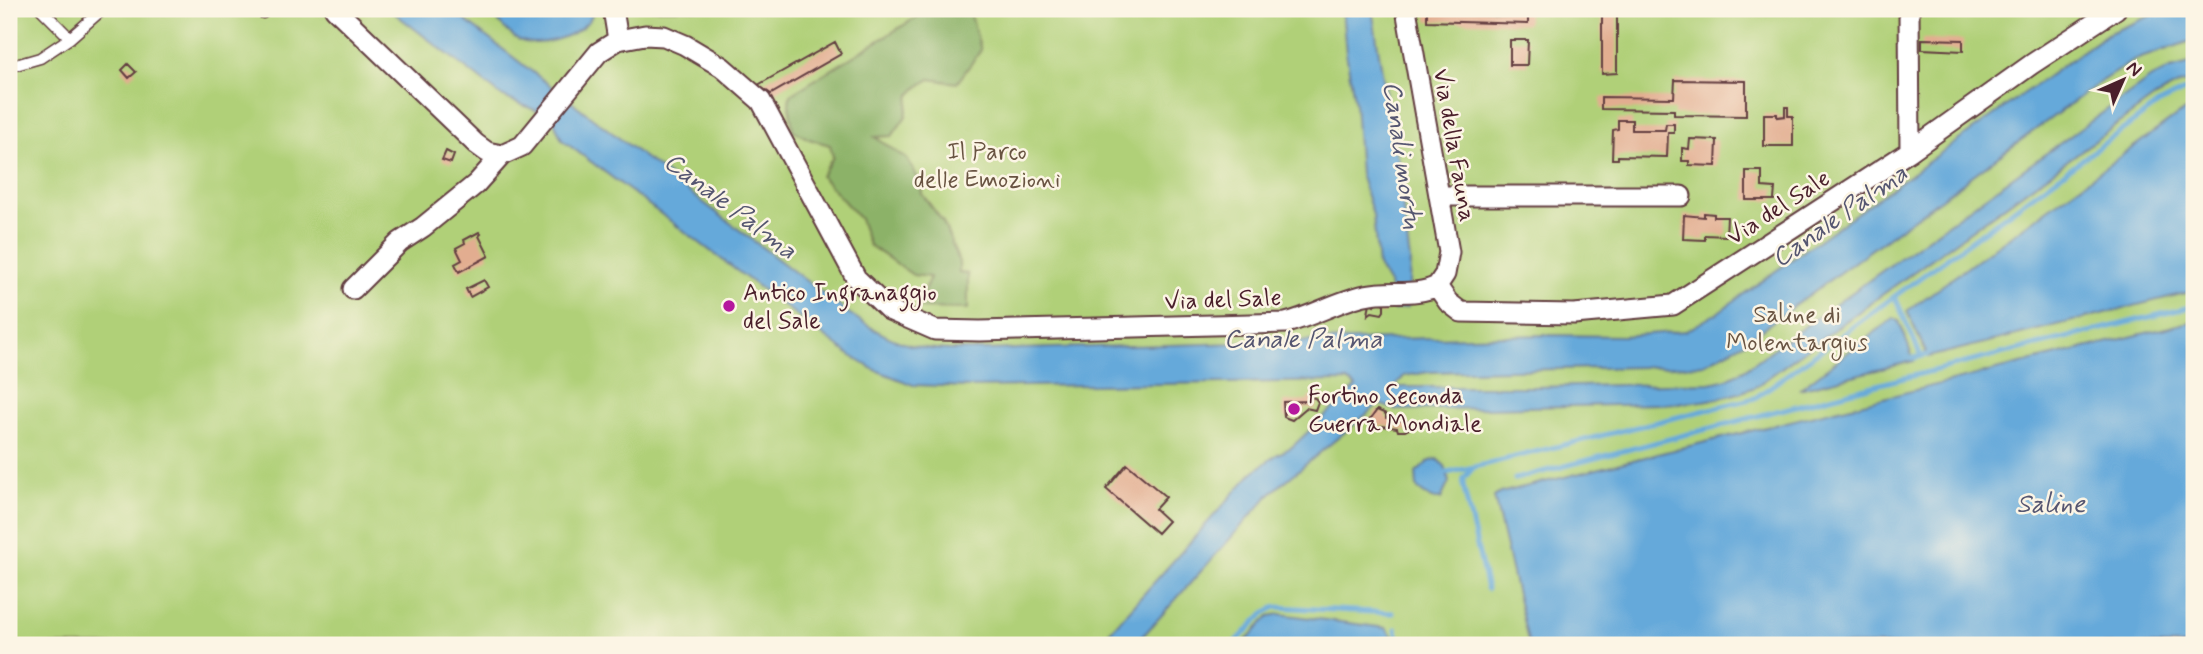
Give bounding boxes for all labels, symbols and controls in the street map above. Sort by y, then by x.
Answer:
north arrow [2088,46,2158,116]
text: N [2121,56,2147,82]
street label: Via della Fauna [1425,66,1482,224]
water label: Canali mortu [1374,79,1428,231]
park label: Il Parco delle Emozioni [914,137,1060,196]
water label: Canale Palma [656,145,803,268]
water label: Canale Palma [1766,157,1915,276]
street label: Via del Sale [1721,163,1836,253]
place label: Antico Ingranaggio del Sale [743,278,937,337]
street label: Via del Sale [1164,283,1282,318]
marker: Antico Ingranaggio del Sale [721,298,737,314]
park label: Saline di Molentargius [1726,300,1868,361]
water label: Canale Palma [1224,323,1382,357]
place label: Fortino Seconda Guerra Mondiale [1308,381,1482,440]
marker: Fortino Seconda Guerra Mondiale [1286,401,1302,417]
water label: Saline [2017,488,2087,522]

